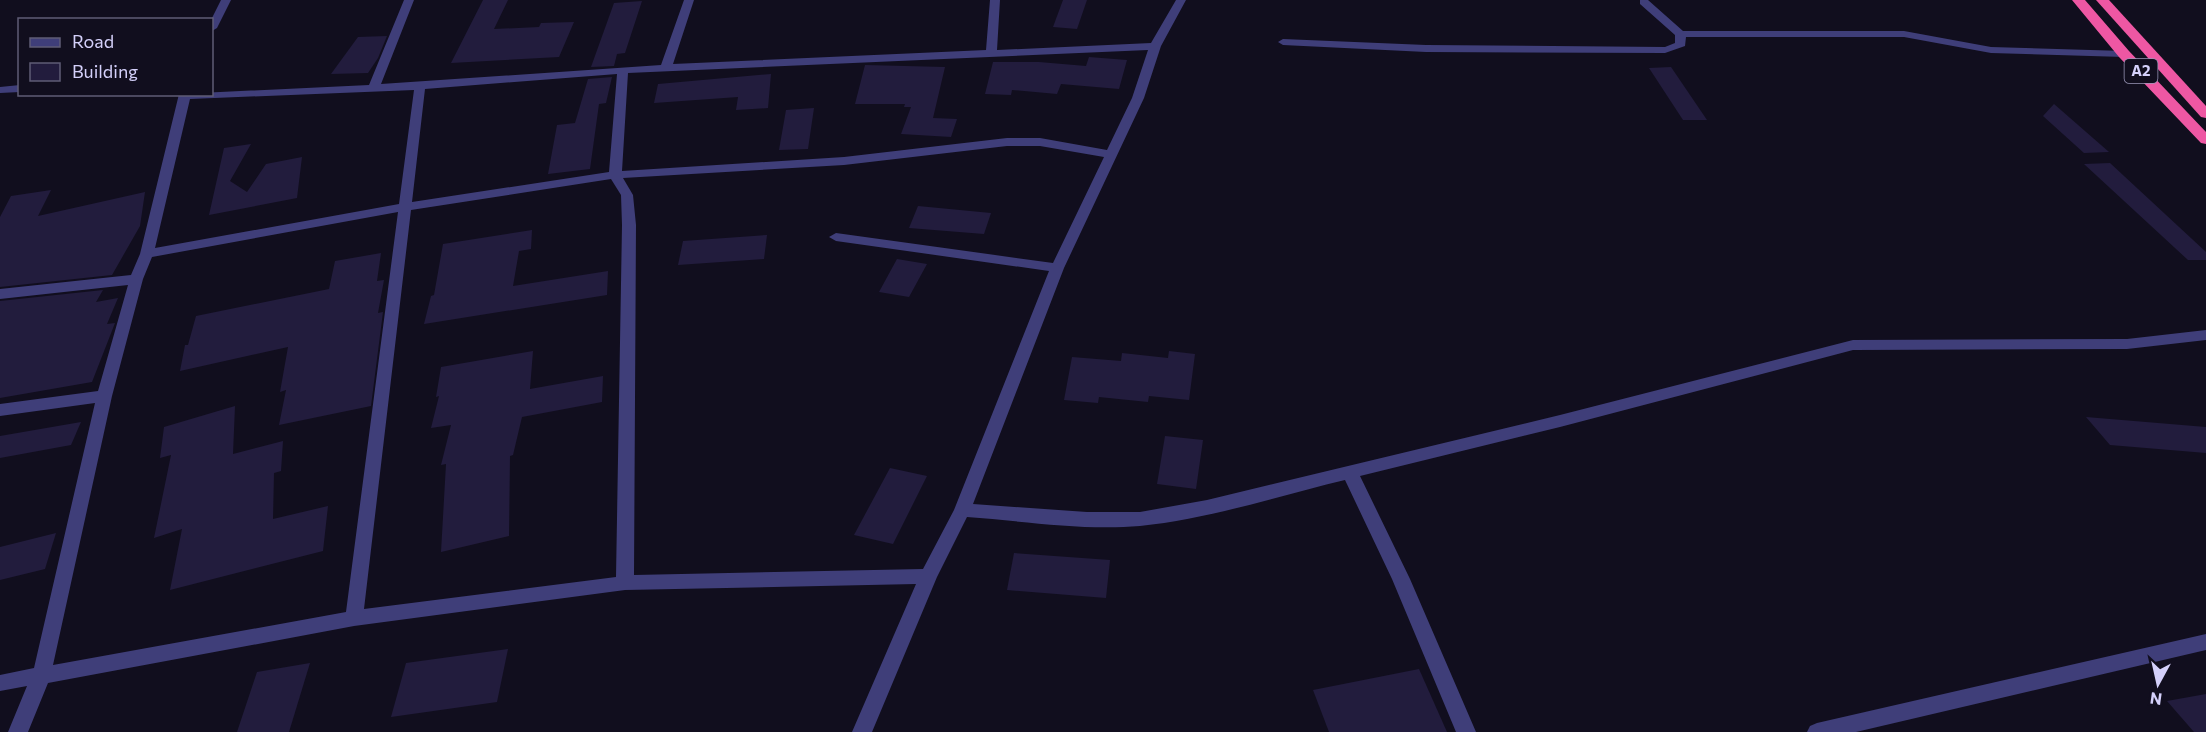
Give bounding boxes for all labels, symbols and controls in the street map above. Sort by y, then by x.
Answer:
legend [18,18,213,96]
text: Road [72,30,114,52]
road number: A2 [2124,59,2158,83]
text: Building [72,60,138,82]
north arrow [2128,654,2188,714]
text: N [2149,689,2163,710]

